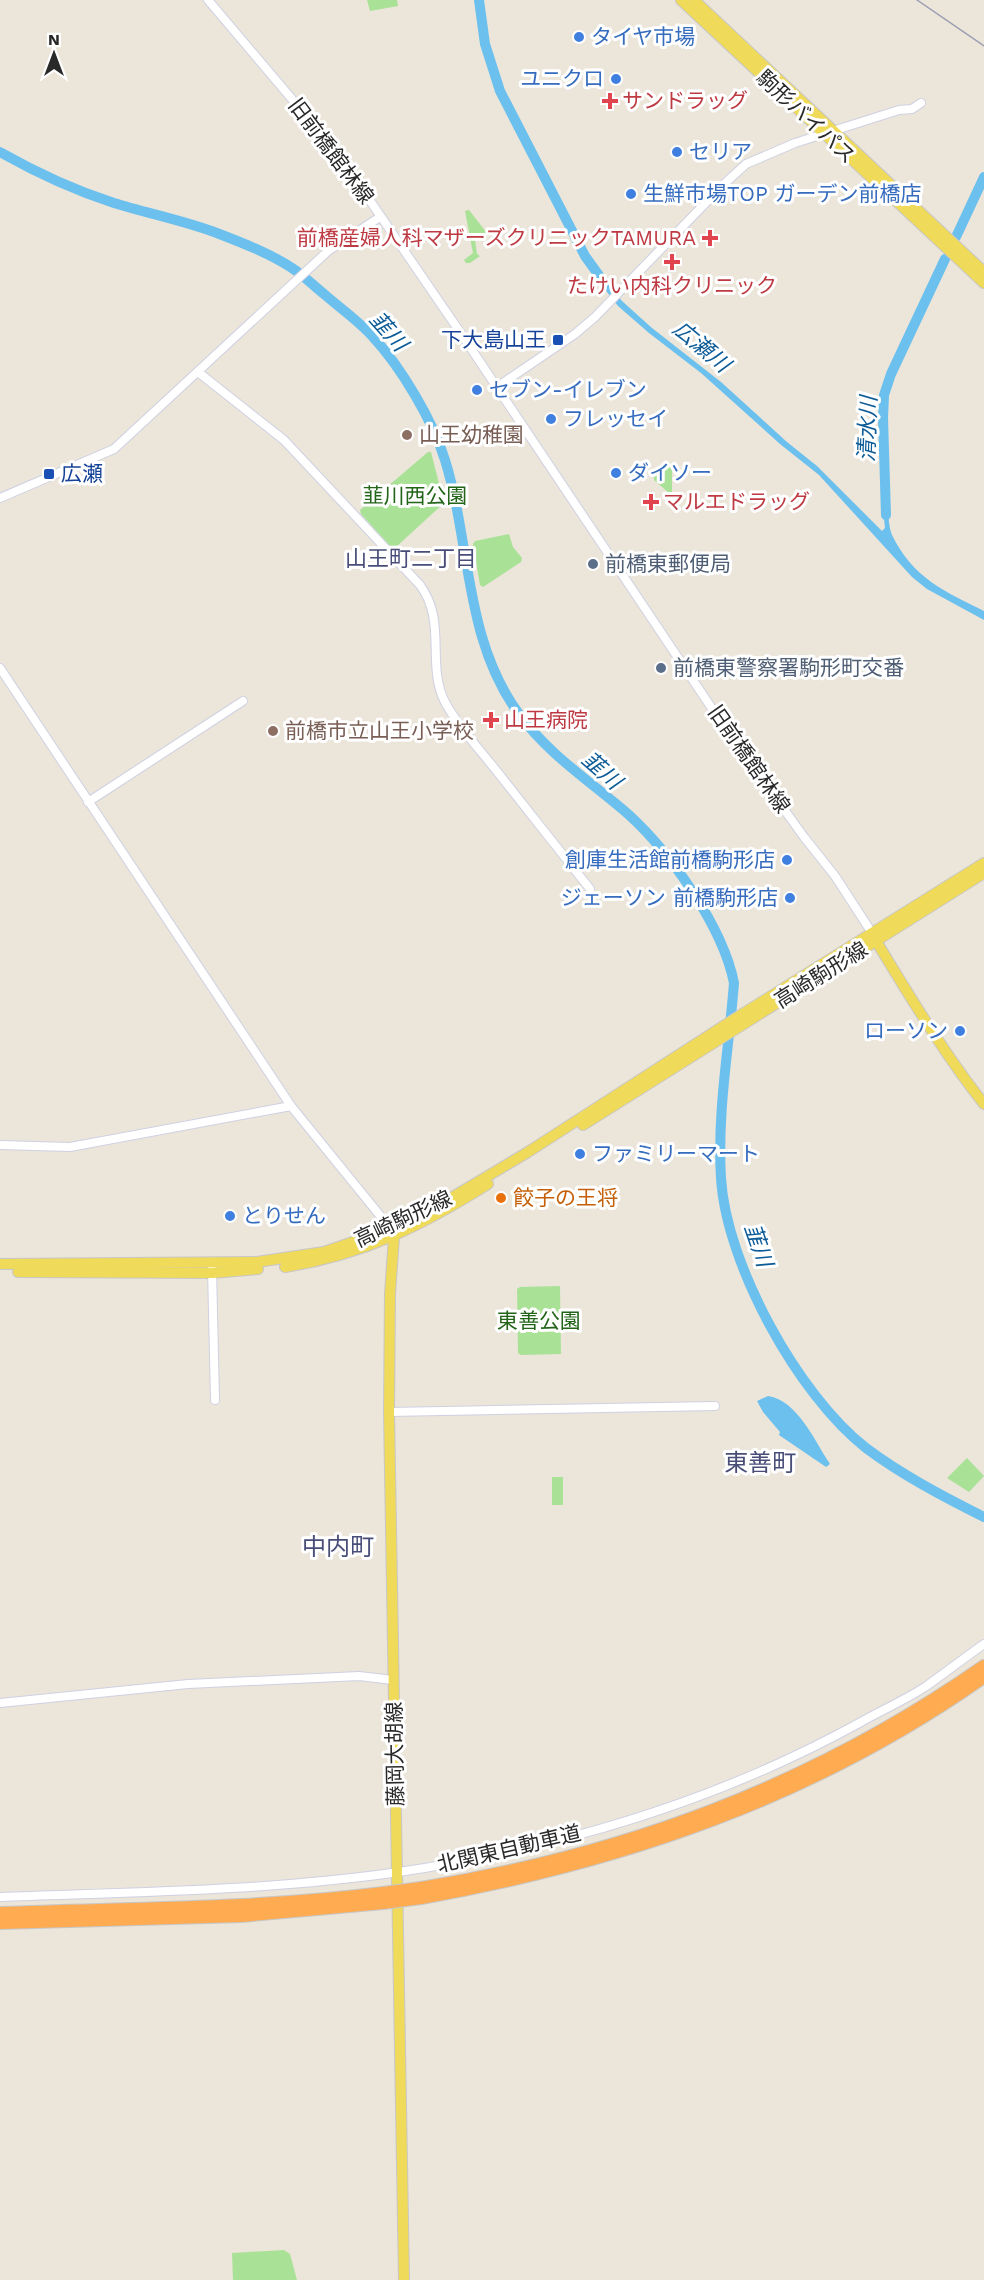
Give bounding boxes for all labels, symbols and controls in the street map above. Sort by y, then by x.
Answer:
north arrow [24,24,84,84]
place label: タイヤ市場 [591,24,695,49]
text: N [48,30,60,49]
marker: タイヤ市場 [572,30,586,44]
street label: 駒形バイパス [752,65,861,169]
place label: ユニクロ [520,66,604,91]
marker: ユニクロ [609,72,623,86]
place label: サンドラッグ [622,88,748,113]
street label: 旧前橋館林線 [284,93,379,209]
marker: サンドラッグ [603,94,617,108]
place label: セリア [689,139,752,164]
marker: セリア [670,145,684,159]
place label: 生鮮市場TOP ガーデン前橋店 [643,181,921,206]
marker: 生鮮市場TOP ガーデン前橋店 [624,187,638,201]
place label: 前橋産婦人科マザーズクリニックTAMURA [297,225,696,250]
marker: 前橋産婦人科マザーズクリニックTAMURA [701,229,719,247]
marker: たけい内科クリニック [663,253,681,271]
place label: たけい内科クリニック [567,273,777,298]
water label: 韮川 [365,307,414,358]
water label: 広瀬川 [668,316,737,378]
place label: 下大島山王 [441,327,546,352]
marker: 下大島山王 [551,333,565,347]
place label: セブン-イレブン [489,377,647,402]
marker: セブン-イレブン [470,383,484,397]
water label: 清水川 [854,394,881,462]
place label: フレッセイ [563,406,668,431]
marker: フレッセイ [544,412,558,426]
place label: 山王幼稚園 [419,422,524,447]
marker: 山王幼稚園 [400,428,414,442]
place label: ダイソー [628,460,712,485]
place label: 広瀬 [61,461,103,486]
marker: ダイソー [609,466,623,480]
marker: 広瀬 [42,467,56,481]
park label: 韮川西公園 [363,483,468,508]
place label: マルエドラッグ [663,489,810,514]
marker: マルエドラッグ [644,495,658,509]
district label: 山王町二丁目 [345,546,477,571]
place label: 前橋東郵便局 [605,551,731,576]
marker: 前橋東郵便局 [586,557,600,571]
place label: 前橋東警察署駒形町交番 [673,655,904,680]
marker: 前橋東警察署駒形町交番 [654,661,668,675]
street label: 旧前橋館林線 [703,700,796,817]
place label: 山王病院 [504,707,588,732]
marker: 山王病院 [482,711,500,729]
place label: 前橋市立山王小学校 [285,718,474,743]
marker: 前橋市立山王小学校 [266,724,280,738]
water label: 韮川 [577,747,628,796]
place label: 創庫生活館前橋駒形店 [565,847,775,872]
marker: 創庫生活館前橋駒形店 [780,853,794,867]
place label: ジェーソン 前橋駒形店 [561,885,778,910]
marker: ジェーソン 前橋駒形店 [783,891,797,905]
street label: 高崎駒形線 [770,936,872,1013]
place label: ローソン [864,1018,948,1043]
marker: ローソン [953,1024,967,1038]
place label: ファミリーマート [592,1141,760,1166]
marker: ファミリーマート [573,1147,587,1161]
street label: 高崎駒形線 [350,1185,456,1252]
place label: 餃子の王将 [513,1185,618,1210]
marker: 餃子の王将 [494,1191,508,1205]
place label: とりせん [242,1203,326,1228]
marker: とりせん [223,1209,237,1223]
water label: 韮川 [740,1220,778,1272]
park label: 東善公園 [497,1308,581,1333]
district label: 東善町 [724,1449,796,1477]
district label: 中内町 [302,1533,374,1561]
street label: 藤岡大胡線 [381,1701,408,1807]
street label: 北関東自動車道 [434,1820,583,1877]

